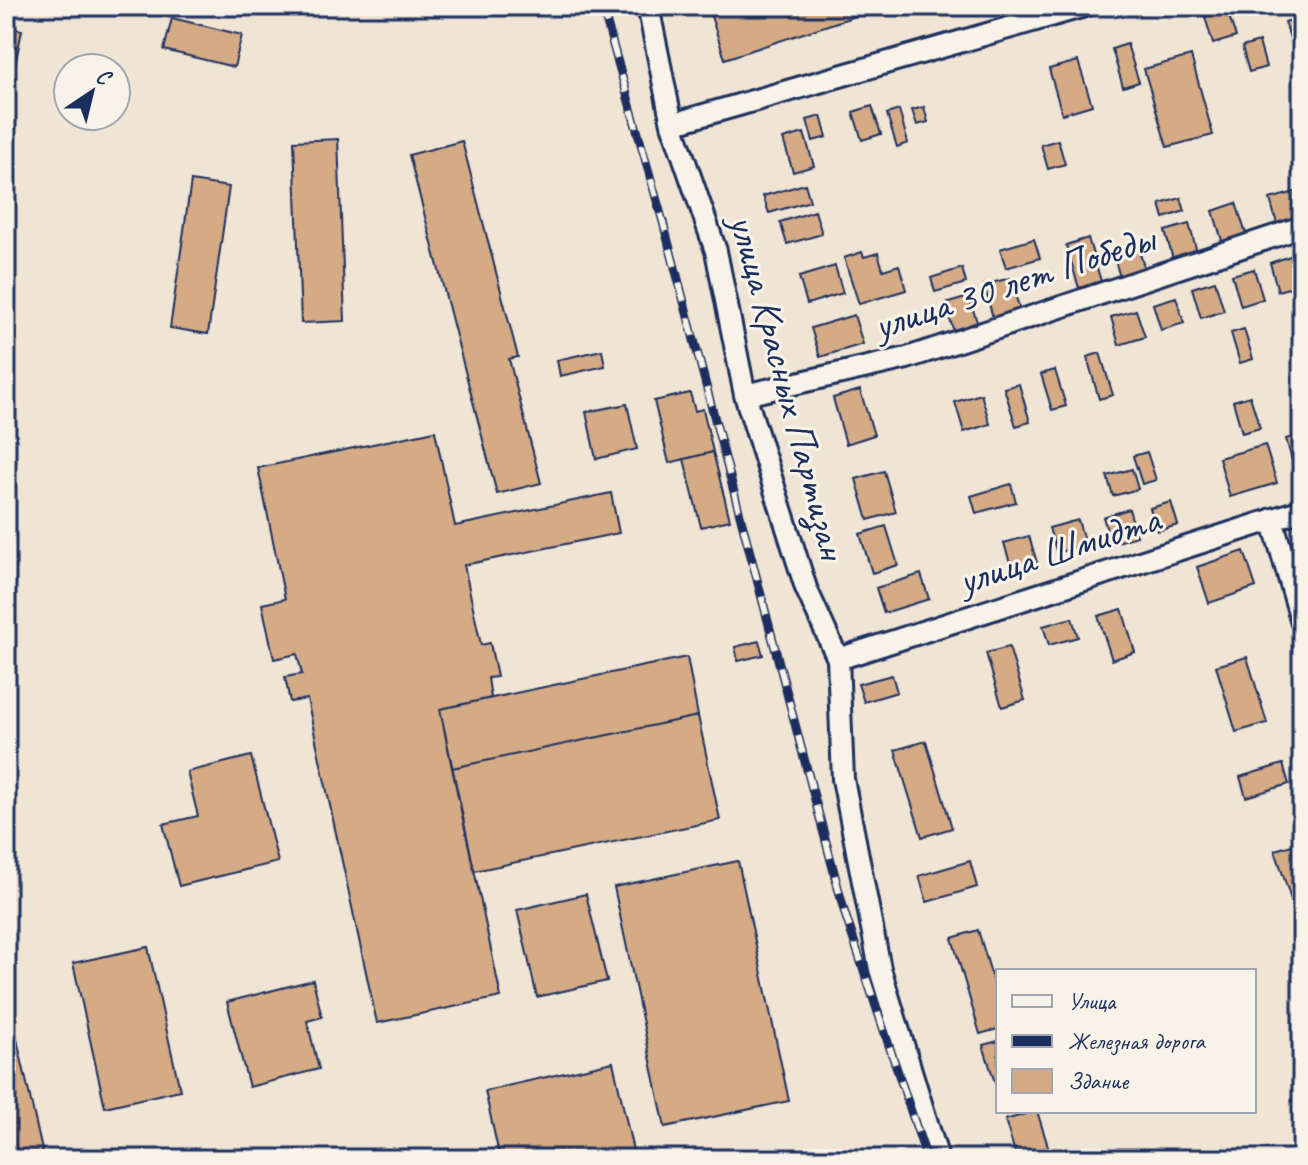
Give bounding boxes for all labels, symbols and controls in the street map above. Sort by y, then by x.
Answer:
north arrow [52,52,132,132]
text: С [90,62,118,93]
street label: улица Красных Партизан [718,208,859,567]
street label: улица 30 лет Победы [866,212,1163,351]
street label: улица Шмидта [950,493,1169,607]
legend [996,969,1256,1113]
text: Улица [1068,986,1117,1016]
text: Железная дорога [1068,1026,1206,1056]
text: Здание [1068,1066,1130,1096]

